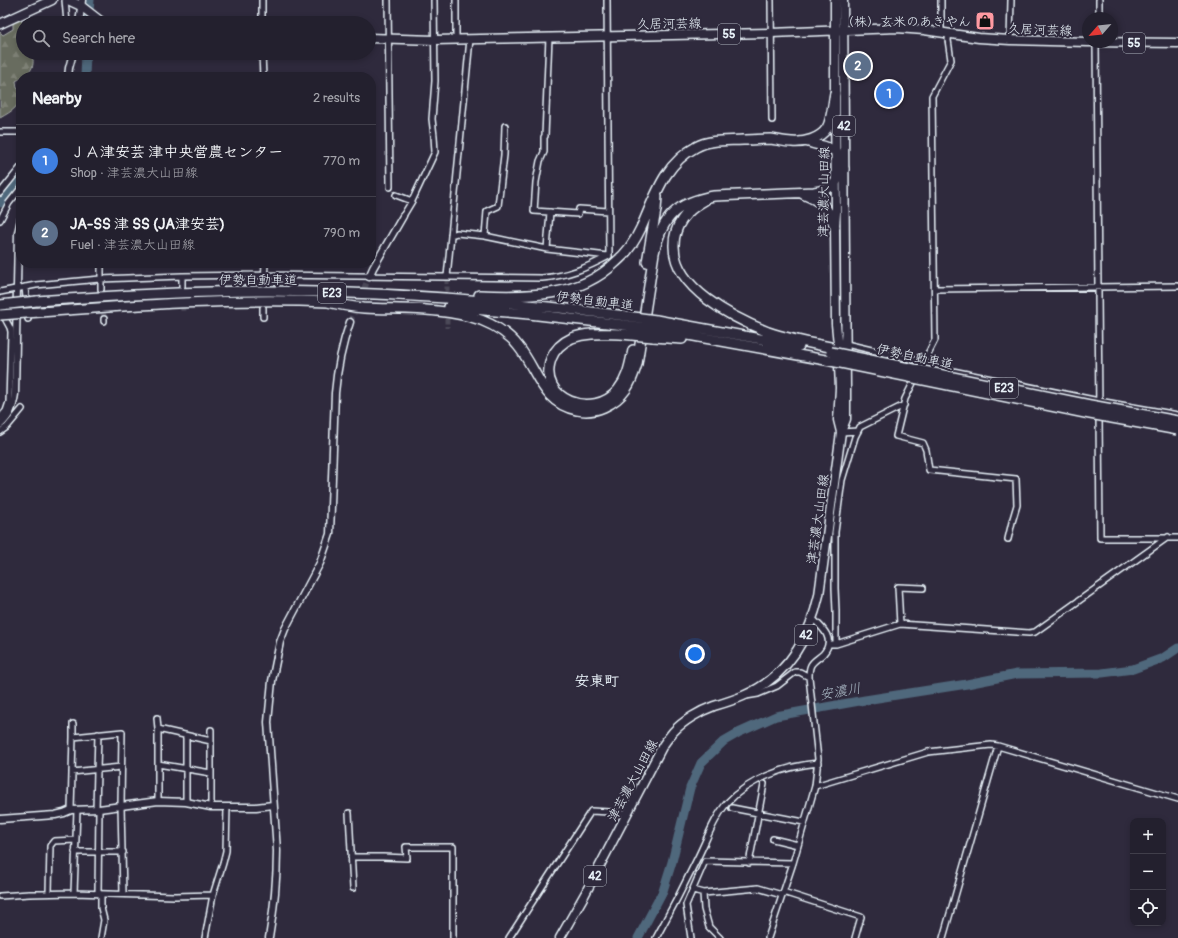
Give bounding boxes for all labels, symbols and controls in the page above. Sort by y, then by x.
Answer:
shop icon: （株）玄米のあきやん [974,10,996,32]
north arrow [1082,12,1118,48]
place label: （株）玄米のあきやん [841,14,971,30]
street label: 久居河芸線 [636,15,703,33]
search box [16,16,376,60]
street label: 久居河芸線 [1007,21,1074,39]
road number: 55 [718,24,740,44]
icon: search [30,27,52,49]
text: Search here [62,29,135,48]
road number: 55 [1123,33,1145,53]
pin: 2 [845,51,871,81]
pin: 1 [876,79,902,109]
text: Nearby [32,88,81,109]
text: 2 results [313,90,360,106]
road number: 42 [833,116,855,136]
text: ＪＡ津安芸 津中央営農センター [70,143,283,162]
street label: 津芸濃大山田線 [815,145,833,238]
text: 1 [42,153,48,169]
text: 770 m [323,153,360,169]
text: Shop · 津芸濃大山田線 [70,165,198,181]
text: JA-SS 津 SS (JA津安芸) [70,215,225,234]
text: 2 [41,225,49,241]
text: 790 m [323,225,360,241]
text: Fuel · 津芸濃大山田線 [70,237,195,253]
street label: 伊勢自動車道 [219,272,297,288]
road number: E23 [318,283,346,303]
street label: 伊勢自動車道 [555,288,635,314]
street label: 伊勢自動車道 [875,341,955,373]
road number: E23 [990,378,1018,398]
street label: 津芸濃大山田線 [804,472,832,565]
road number: 42 [795,625,817,645]
your location [685,644,705,664]
district label: 安東町 [574,672,620,691]
water label: 安濃川 [818,679,862,704]
street label: 津芸濃大山田線 [604,736,662,824]
map controls [1130,818,1166,926]
button: + [1130,818,1166,854]
button: − [1130,854,1166,890]
road number: 42 [584,866,606,886]
button: locate [1130,890,1166,926]

